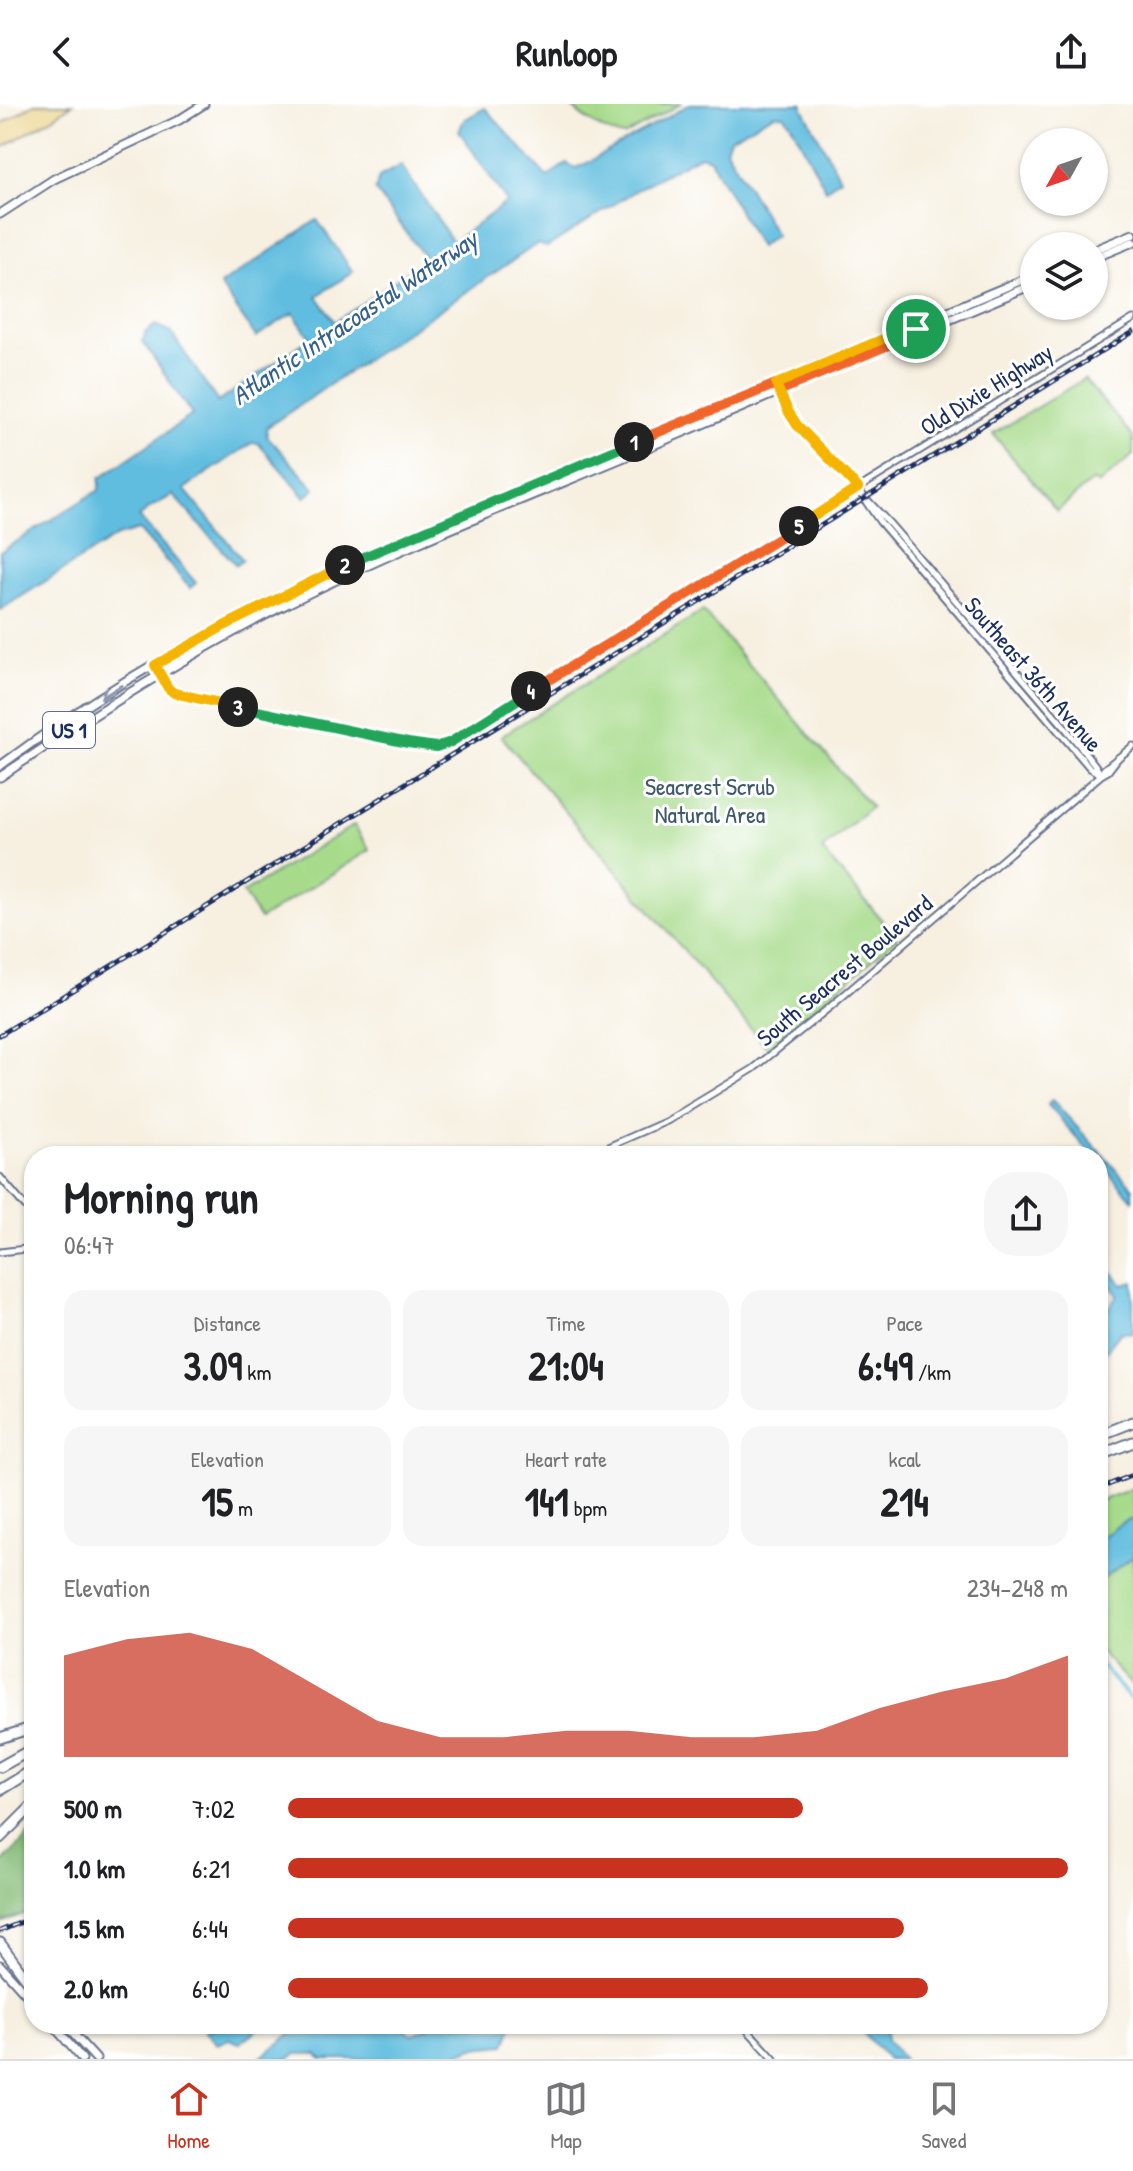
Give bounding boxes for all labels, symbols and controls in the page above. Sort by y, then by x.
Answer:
text: Runloop [516,28,617,77]
icon: back [40,30,84,74]
icon: share [1049,30,1093,74]
north arrow [1020,128,1108,216]
map controls [1020,128,1108,320]
water label: Atlantic Intracoastal Waterway [224,220,487,413]
button: layers [1020,232,1108,320]
pin [882,295,950,363]
icon: arrive [894,307,938,351]
street label: Old Dixie Highway [914,336,1058,442]
pin: 1 [614,422,654,462]
text: 1 [630,427,638,457]
pin: 5 [779,506,819,546]
text: 5 [794,511,804,541]
pin: 2 [325,545,365,585]
text: 2 [340,550,350,580]
street label: Southeast 36th Avenue [958,590,1111,759]
pin: 4 [511,671,551,711]
text: 4 [527,676,535,706]
one-way arrow [100,684,122,700]
pin: 3 [218,687,258,727]
text: 3 [233,692,243,722]
road number: US 1 [43,712,95,748]
park label: Seacrest Scrub Natural Area [645,770,775,830]
street label: South Seacrest Boulevard [749,887,939,1053]
text: Morning run [64,1167,259,1227]
button: share [984,1172,1068,1256]
text: 06:47 [64,1227,115,1262]
text: Distance [194,1308,261,1338]
text: Time [547,1308,585,1338]
text: Pace [886,1308,923,1338]
text: 3.09 [183,1338,242,1392]
text: 21:04 [528,1338,604,1392]
text: 6:49 [858,1338,913,1392]
text: km [242,1357,271,1387]
text: /km [913,1357,951,1387]
text: Elevation [191,1444,264,1474]
text: Heart rate [525,1444,607,1474]
text: kcal [889,1444,921,1474]
text: 15 [202,1474,233,1528]
text: 141 [525,1474,569,1528]
text: 214 [881,1474,929,1528]
text: m [233,1493,253,1523]
text: bpm [569,1493,607,1523]
text: Elevation [64,1570,150,1605]
text: 234–248 m [967,1570,1068,1605]
text: 500 m [64,1791,122,1826]
text: 7:02 [192,1791,235,1826]
text: 1.0 km [64,1851,125,1886]
text: 6:21 [192,1851,230,1886]
text: 1.5 km [64,1911,124,1946]
text: 6:44 [192,1911,228,1946]
text: 2.0 km [64,1971,128,2006]
text: 6:40 [192,1971,230,2006]
tab: Home [167,2077,211,2155]
tab: Map [544,2077,588,2155]
tab: Saved [921,2077,966,2155]

